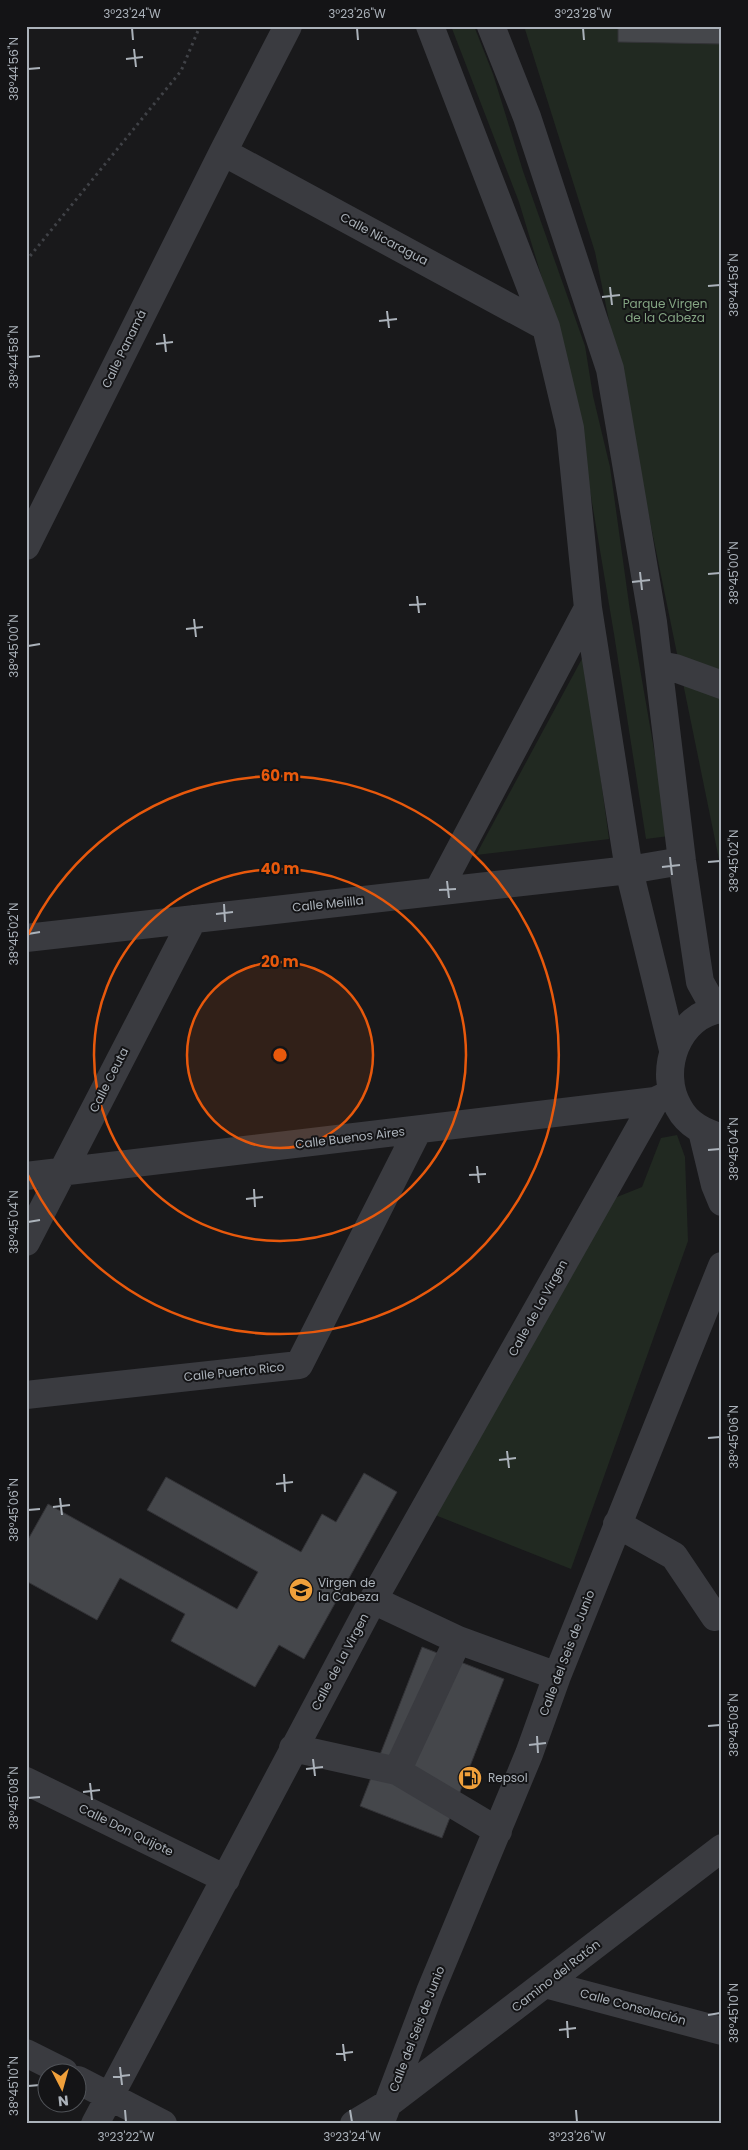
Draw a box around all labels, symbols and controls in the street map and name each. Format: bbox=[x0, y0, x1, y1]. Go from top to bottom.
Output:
text: 3°23'24"W bbox=[103, 5, 161, 22]
text: 3°23'26"W bbox=[328, 5, 386, 22]
text: 3°23'28"W bbox=[554, 5, 612, 22]
text: 38°44'56"N bbox=[5, 37, 22, 101]
street label: Calle Nicaragua bbox=[337, 208, 431, 269]
text: 38°44'58"N bbox=[725, 253, 742, 317]
park label: Parque Virgen de la Cabeza bbox=[623, 295, 707, 326]
street label: Calle Panamá bbox=[97, 307, 150, 391]
text: 38°44'58"N bbox=[5, 325, 22, 389]
text: 38°45'00"N bbox=[725, 541, 742, 605]
text: 38°45'00"N bbox=[5, 614, 22, 678]
text: 60 m bbox=[261, 765, 299, 786]
text: 38°45'02"N bbox=[725, 830, 742, 892]
text: 40 m bbox=[260, 858, 300, 879]
street label: Calle Melilla bbox=[291, 891, 364, 916]
text: 38°45'02"N bbox=[5, 903, 22, 965]
text: 20 m bbox=[261, 951, 299, 972]
street label: Calle Ceuta bbox=[85, 1044, 132, 1115]
centre of rings bbox=[271, 1046, 289, 1064]
text: 38°45'04"N bbox=[725, 1117, 742, 1181]
street label: Calle Buenos Aires bbox=[294, 1122, 406, 1153]
text: 38°45'04"N bbox=[5, 1190, 22, 1254]
street label: Calle de La Virgen bbox=[504, 1256, 571, 1359]
street label: Calle Puerto Rico bbox=[183, 1358, 285, 1385]
text: 38°45'06"N bbox=[725, 1405, 742, 1469]
text: 38°45'06"N bbox=[5, 1478, 22, 1542]
place label: Virgen de la Cabeza bbox=[318, 1574, 379, 1605]
school or university icon: Virgen de la Cabeza bbox=[288, 1577, 314, 1603]
street label: Calle del Seis de Junio bbox=[535, 1587, 599, 1718]
street label: Calle de La Virgen bbox=[307, 1610, 372, 1713]
text: 38°45'08"N bbox=[725, 1693, 742, 1757]
fuel station icon: Repsol bbox=[457, 1765, 483, 1791]
text: 38°45'08"N bbox=[5, 1766, 22, 1830]
place label: Repsol bbox=[488, 1769, 528, 1786]
street label: Calle Don Quijote bbox=[76, 1799, 176, 1860]
street label: Camino del Ratón bbox=[508, 1936, 604, 2016]
street label: Calle del Seis de Junio bbox=[385, 1963, 449, 2094]
text: 38°45'10"N bbox=[725, 1983, 742, 2043]
street label: Calle Consolación bbox=[578, 1984, 688, 2029]
text: 38°45'10"N bbox=[5, 2056, 22, 2116]
north arrow bbox=[38, 2062, 88, 2112]
text: N bbox=[57, 2090, 70, 2111]
text: 3°23'22"W bbox=[98, 2128, 155, 2145]
text: 3°23'24"W bbox=[323, 2128, 381, 2145]
text: 3°23'26"W bbox=[548, 2128, 606, 2145]

